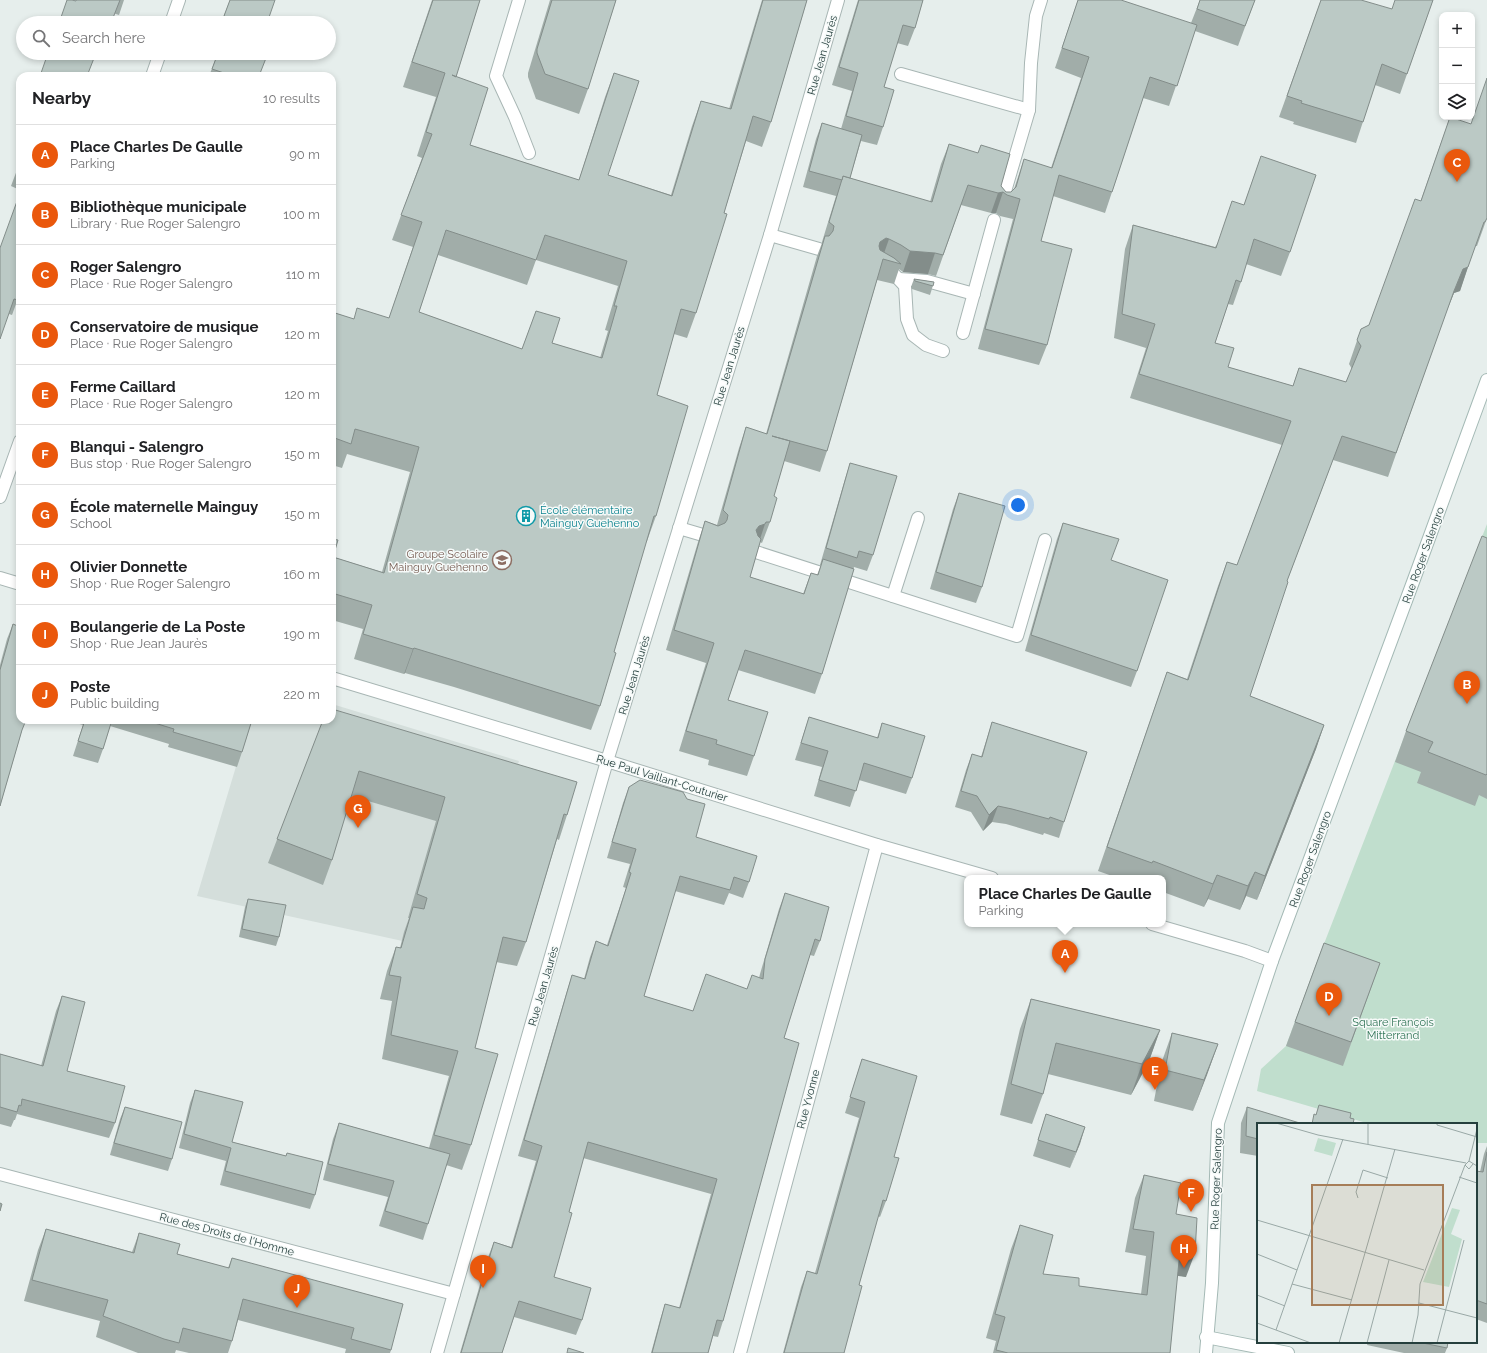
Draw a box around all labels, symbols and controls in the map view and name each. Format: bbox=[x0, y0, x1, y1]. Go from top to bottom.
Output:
map controls bbox=[1439, 12, 1475, 120]
button: + bbox=[1439, 12, 1475, 48]
street label: Rue Jean Jaurès bbox=[805, 14, 840, 97]
search box bbox=[16, 16, 336, 60]
icon: search bbox=[30, 27, 52, 49]
text: Search here bbox=[62, 29, 145, 47]
button: − bbox=[1439, 48, 1475, 84]
button: layers bbox=[1439, 84, 1475, 120]
text: Nearby bbox=[32, 88, 91, 108]
text: 10 results bbox=[263, 91, 320, 106]
text: Place Charles De Gaulle bbox=[70, 138, 243, 156]
text: A bbox=[41, 147, 49, 162]
text: 90 m bbox=[289, 147, 320, 162]
pin: C bbox=[1444, 149, 1470, 182]
text: Parking bbox=[70, 156, 115, 171]
text: Bibliothèque municipale bbox=[70, 198, 247, 216]
text: B bbox=[41, 207, 49, 222]
text: 100 m bbox=[283, 207, 320, 222]
text: Library · Rue Roger Salengro bbox=[70, 216, 241, 231]
text: Roger Salengro bbox=[70, 258, 181, 276]
text: C bbox=[41, 267, 49, 282]
text: 110 m bbox=[286, 267, 320, 282]
text: Place · Rue Roger Salengro bbox=[70, 276, 233, 291]
text: Conservatoire de musique bbox=[70, 318, 259, 336]
street label: Rue Jean Jaurès bbox=[711, 325, 748, 407]
text: D bbox=[40, 327, 50, 342]
text: 120 m bbox=[284, 327, 320, 342]
text: Place · Rue Roger Salengro bbox=[70, 336, 233, 351]
text: Ferme Caillard bbox=[70, 378, 176, 396]
text: E bbox=[41, 387, 49, 402]
text: 120 m bbox=[284, 387, 320, 402]
text: Place · Rue Roger Salengro bbox=[70, 396, 233, 411]
text: Blanqui - Salengro bbox=[70, 438, 204, 456]
text: F bbox=[41, 447, 49, 462]
text: 150 m bbox=[284, 447, 320, 462]
text: Bus stop · Rue Roger Salengro bbox=[70, 456, 252, 471]
your location bbox=[1008, 495, 1028, 515]
text: École maternelle Mainguy bbox=[70, 498, 258, 516]
place label: École élémentaire Mainguy Guehenno bbox=[540, 503, 640, 530]
building icon: École élémentaire Mainguy Guehenno bbox=[515, 505, 537, 527]
street label: Rue Roger Salengro bbox=[1400, 505, 1447, 605]
text: G bbox=[40, 507, 50, 522]
text: 150 m bbox=[284, 507, 320, 522]
text: School bbox=[70, 516, 112, 531]
place label: Groupe Scolaire Mainguy Guehenno bbox=[389, 548, 489, 574]
school or university icon: Groupe Scolaire Mainguy Guehenno bbox=[491, 549, 513, 571]
text: Olivier Donnette bbox=[70, 558, 187, 576]
text: H bbox=[40, 567, 50, 582]
text: 160 m bbox=[283, 567, 320, 582]
text: Shop · Rue Roger Salengro bbox=[70, 576, 230, 591]
text: Boulangerie de La Poste bbox=[70, 618, 245, 636]
text: I bbox=[43, 627, 47, 642]
text: 190 m bbox=[284, 627, 320, 642]
street label: Rue Jean Jaurès bbox=[616, 634, 653, 716]
text: Shop · Rue Jean Jaurès bbox=[70, 636, 208, 651]
pin: B bbox=[1454, 671, 1480, 704]
text: Poste bbox=[70, 678, 110, 696]
text: J bbox=[42, 687, 48, 702]
text: 220 m bbox=[283, 687, 320, 702]
text: Public building bbox=[70, 696, 159, 711]
street label: Rue Paul Vaillant-Couturier bbox=[595, 752, 729, 805]
pin: G bbox=[345, 795, 371, 828]
street label: Rue Roger Salengro bbox=[1287, 809, 1334, 909]
popup bbox=[964, 875, 1166, 927]
text: Place Charles De Gaulle bbox=[979, 885, 1151, 903]
text: Parking bbox=[979, 903, 1024, 918]
pin: A bbox=[1052, 940, 1078, 973]
street label: Rue Jean Jaurès bbox=[526, 945, 561, 1028]
pin: D bbox=[1316, 983, 1342, 1016]
park label: Square François Mitterrand bbox=[1352, 1016, 1434, 1042]
pin: E bbox=[1142, 1057, 1168, 1090]
street label: Rue Yvonne bbox=[794, 1068, 823, 1130]
inset map bbox=[1257, 1123, 1477, 1343]
street label: Rue Roger Salengro bbox=[1208, 1128, 1225, 1230]
pin: F bbox=[1178, 1179, 1204, 1212]
street label: Rue des Droits de l'Homme bbox=[158, 1210, 296, 1259]
pin: H bbox=[1171, 1235, 1197, 1268]
pin: I bbox=[470, 1255, 496, 1288]
pin: J bbox=[284, 1275, 310, 1308]

